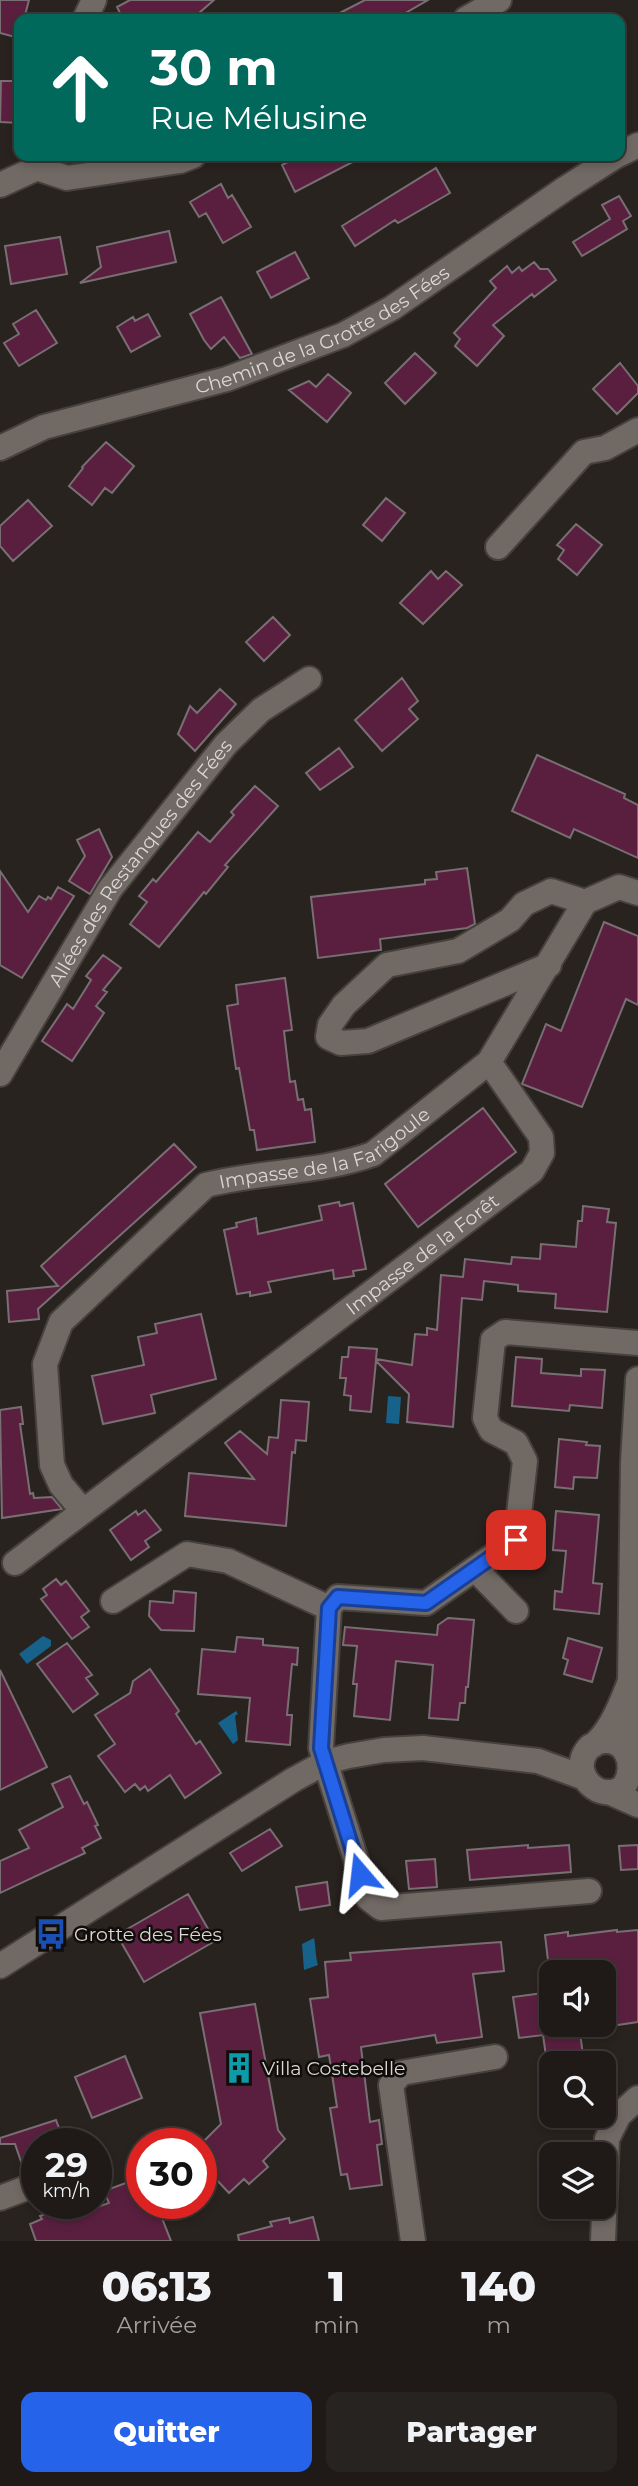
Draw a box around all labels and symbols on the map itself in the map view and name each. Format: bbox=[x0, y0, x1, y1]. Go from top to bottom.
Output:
street label: Chemin de la Grotte des Fées bbox=[192, 261, 454, 398]
street label: Allées des Restanques des Fées bbox=[43, 735, 237, 990]
street label: Impasse de la Farigoule bbox=[217, 1102, 434, 1193]
street label: Impasse de la Forêt bbox=[341, 1189, 503, 1320]
pin bbox=[486, 1510, 546, 1570]
position arrow bbox=[323, 1837, 397, 1911]
bus stop icon: Grotte des Fées bbox=[34, 1917, 68, 1951]
place label: Grotte des Fées bbox=[74, 1923, 222, 1946]
building icon: Villa Costebelle bbox=[222, 2051, 256, 2085]
place label: Villa Costebelle bbox=[262, 2057, 406, 2080]
speed limit sign: 30 bbox=[126, 2128, 217, 2219]

